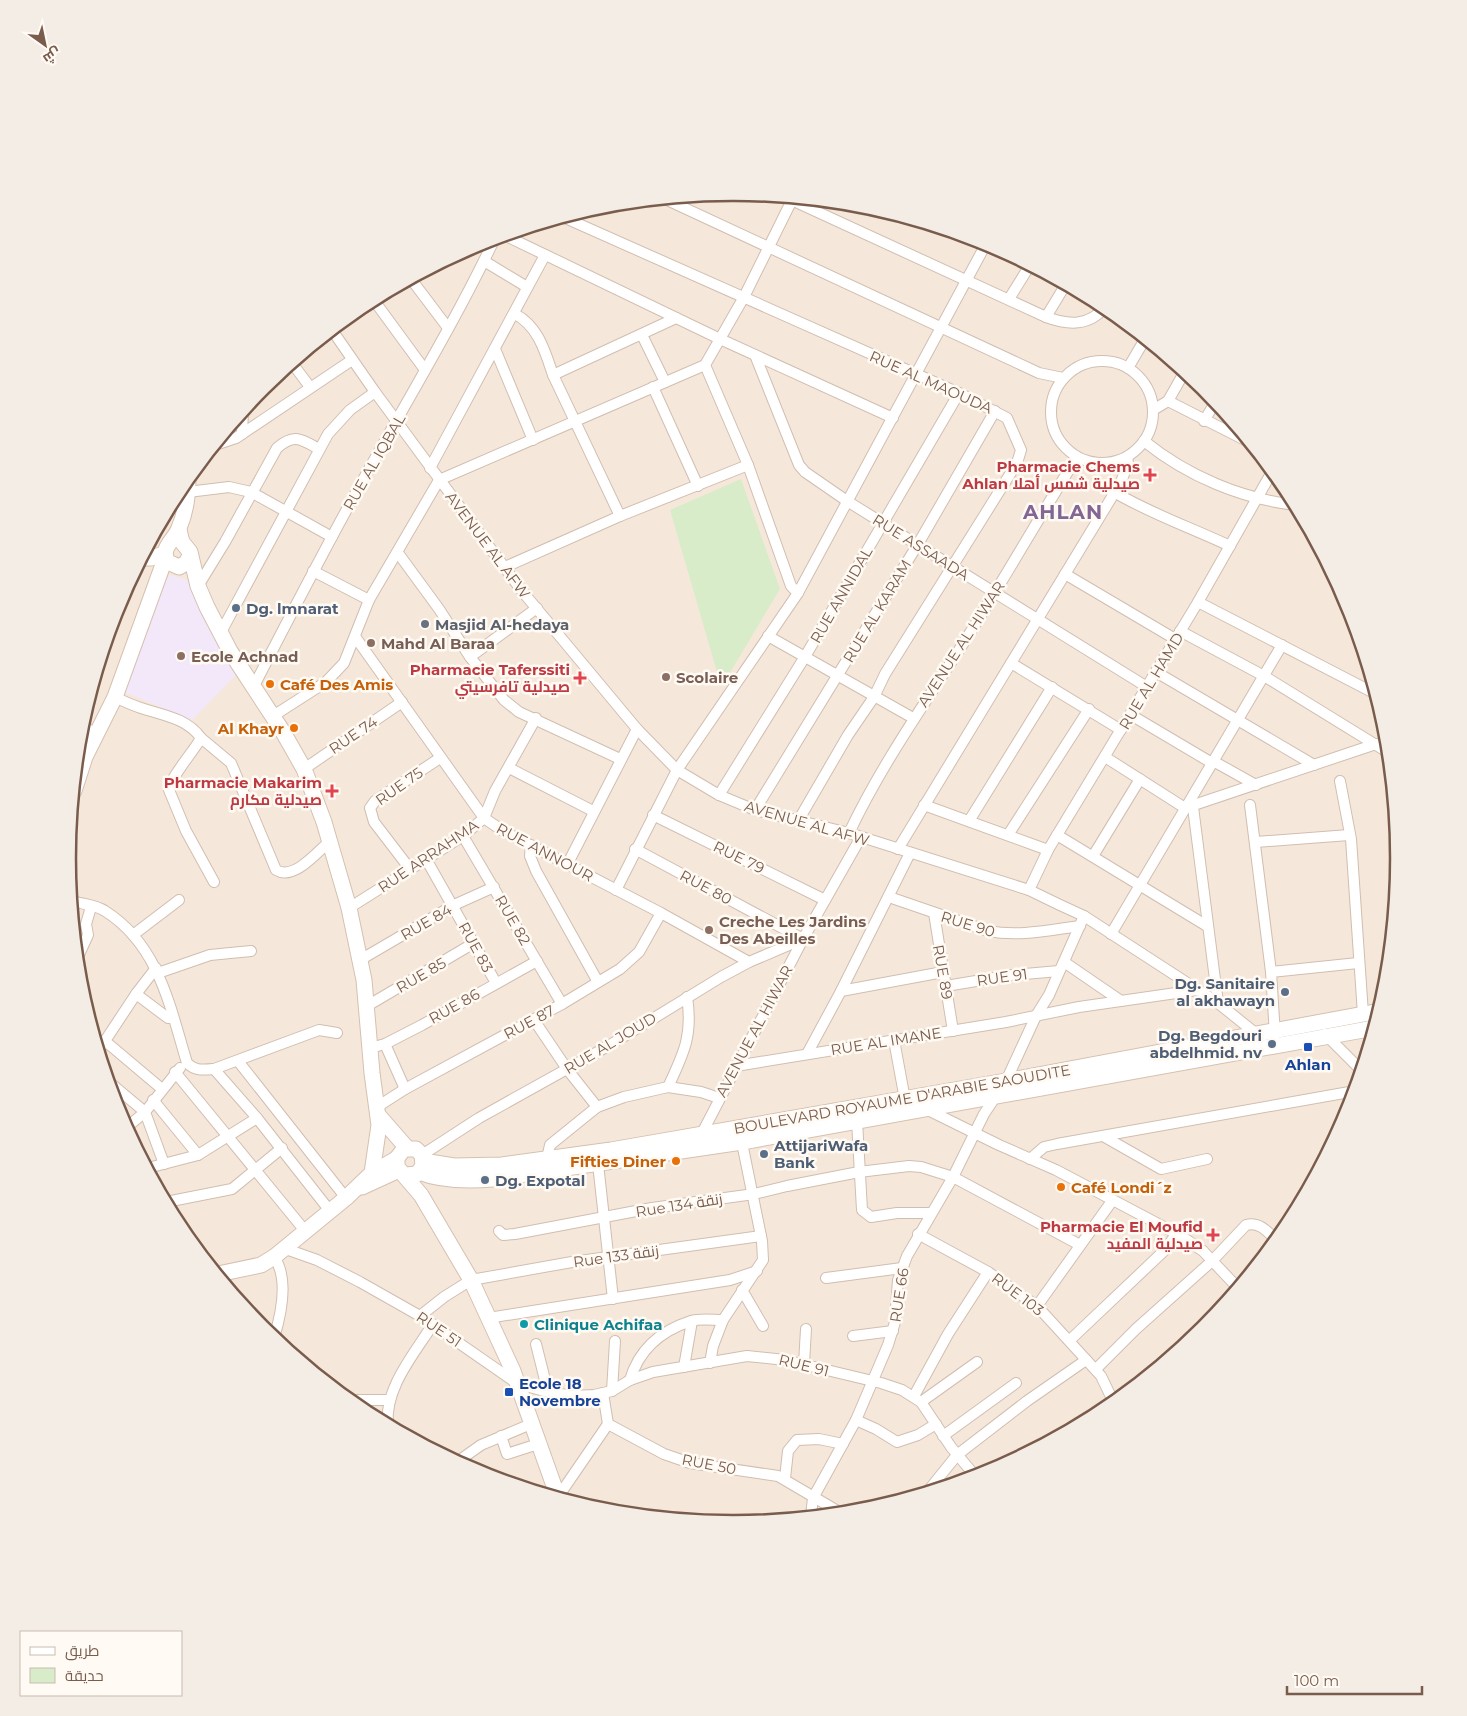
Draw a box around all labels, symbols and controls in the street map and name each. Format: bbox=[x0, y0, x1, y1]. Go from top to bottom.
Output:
north arrow bbox=[20, 20, 70, 70]
text: ش bbox=[40, 43, 65, 68]
street label: RUE AL MAOUDA bbox=[867, 346, 996, 418]
street label: RUE AL IQBAL bbox=[339, 410, 409, 514]
place label: Pharmacie Chems Ahlan صيدلية شمس أهلا bbox=[961, 457, 1140, 493]
marker: Pharmacie Chems Ahlan صيدلية شمس أهلا bbox=[1144, 469, 1156, 481]
street label: AVENUE AL AFW bbox=[442, 488, 535, 602]
district label: AHLAN bbox=[1022, 500, 1103, 524]
street label: RUE ASSAADA bbox=[869, 510, 973, 584]
street label: RUE ANNIDAL bbox=[806, 543, 876, 647]
street label: RUE AL KARAM bbox=[839, 556, 915, 666]
street label: AVENUE AL HIWAR bbox=[913, 577, 1009, 711]
place label: Dg. lmnarat bbox=[246, 599, 339, 618]
marker: Dg. lmnarat bbox=[230, 602, 242, 614]
place label: Masjid Al-hedaya bbox=[435, 615, 569, 634]
marker: Masjid Al-hedaya bbox=[419, 618, 431, 630]
street label: RUE AL HAMD bbox=[1115, 629, 1187, 733]
place label: Mahd Al Baraa bbox=[381, 634, 495, 653]
marker: Mahd Al Baraa bbox=[365, 637, 377, 649]
place label: Ecole Achnad bbox=[191, 647, 298, 666]
marker: Ecole Achnad bbox=[175, 650, 187, 662]
place label: Pharmacie Taferssiti صيدلية تافرسيتي bbox=[410, 660, 570, 699]
place label: Scolaire bbox=[676, 668, 738, 687]
marker: Scolaire bbox=[660, 671, 672, 683]
marker: Pharmacie Taferssiti صيدلية تافرسيتي bbox=[574, 672, 586, 684]
place label: Café Des Amis bbox=[280, 675, 393, 694]
marker: Café Des Amis bbox=[264, 678, 276, 690]
street label: RUE 74 bbox=[325, 712, 381, 758]
place label: Al Khayr bbox=[217, 719, 285, 738]
marker: Al Khayr bbox=[288, 722, 300, 734]
street label: RUE 75 bbox=[372, 763, 426, 809]
place label: Pharmacie Makarim صيدلية مكارم bbox=[164, 773, 322, 810]
marker: Pharmacie Makarim صيدلية مكارم bbox=[326, 785, 338, 797]
street label: AVENUE AL AFW bbox=[742, 796, 872, 850]
street label: RUE ARRAHMA bbox=[374, 815, 482, 897]
street label: RUE ANNOUR bbox=[493, 818, 597, 886]
street label: RUE 79 bbox=[710, 836, 768, 878]
street label: RUE 80 bbox=[677, 865, 735, 909]
street label: RUE 82 bbox=[491, 892, 535, 948]
street label: RUE 84 bbox=[397, 900, 455, 944]
street label: RUE 90 bbox=[939, 907, 997, 941]
place label: Creche Les Jardins Des Abeilles bbox=[719, 912, 866, 948]
street label: RUE 83 bbox=[454, 918, 498, 976]
marker: Creche Les Jardins Des Abeilles bbox=[703, 924, 715, 936]
street label: RUE 89 bbox=[929, 943, 957, 1001]
street label: RUE 85 bbox=[393, 953, 449, 997]
street label: AVENUE AL HIWAR bbox=[711, 962, 797, 1100]
street label: RUE 91 bbox=[975, 964, 1029, 990]
place label: Dg. Sanitaire al akhawayn bbox=[1174, 974, 1275, 1010]
street label: RUE 86 bbox=[425, 984, 483, 1028]
marker: Dg. Sanitaire al akhawayn bbox=[1279, 986, 1291, 998]
street label: RUE 87 bbox=[500, 1001, 558, 1043]
street label: RUE AL JOUD bbox=[560, 1008, 660, 1078]
street label: RUE AL IMANE bbox=[829, 1023, 943, 1059]
place label: Dg. Begdouri abdelhmid. nv bbox=[1150, 1026, 1263, 1062]
marker: Dg. Begdouri abdelhmid. nv bbox=[1266, 1038, 1278, 1050]
marker: Ahlan bbox=[1302, 1041, 1314, 1053]
place label: Ahlan bbox=[1284, 1055, 1331, 1074]
street label: BOULEVARD ROYAUME D'ARABIE SAOUDITE bbox=[732, 1060, 1072, 1138]
place label: AttijariWafa Bank bbox=[773, 1136, 868, 1172]
marker: AttijariWafa Bank bbox=[758, 1148, 770, 1160]
place label: Fifties Diner bbox=[570, 1152, 667, 1171]
marker: Fifties Diner bbox=[670, 1155, 682, 1167]
place label: Dg. Expotal bbox=[495, 1171, 585, 1190]
marker: Dg. Expotal bbox=[479, 1174, 491, 1186]
place label: Café Londi´z bbox=[1071, 1178, 1172, 1197]
marker: Café Londi´z bbox=[1055, 1181, 1067, 1193]
street label: Rue 134 زنقة bbox=[634, 1189, 724, 1221]
place label: Pharmacie El Moufid صيدلية المفيد bbox=[1040, 1217, 1203, 1253]
marker: Pharmacie El Moufid صيدلية المفيد bbox=[1207, 1229, 1219, 1241]
street label: Rue 133 زنقة bbox=[572, 1241, 660, 1271]
street label: RUE 66 bbox=[885, 1266, 913, 1324]
street label: RUE 103 bbox=[988, 1268, 1048, 1320]
street label: RUE 51 bbox=[413, 1307, 465, 1351]
place label: Clinique Achifaa bbox=[534, 1315, 662, 1334]
marker: Clinique Achifaa bbox=[518, 1318, 530, 1330]
street label: RUE 91 bbox=[777, 1350, 831, 1380]
place label: Ecole 18 Novembre bbox=[519, 1374, 601, 1410]
marker: Ecole 18 Novembre bbox=[503, 1386, 515, 1398]
street label: RUE 50 bbox=[680, 1449, 738, 1479]
legend bbox=[20, 1631, 182, 1696]
text: طريق bbox=[65, 1641, 99, 1661]
scale bar bbox=[1287, 1664, 1422, 1696]
text: حديقة bbox=[65, 1666, 104, 1685]
text: 100 m bbox=[1294, 1671, 1339, 1690]

